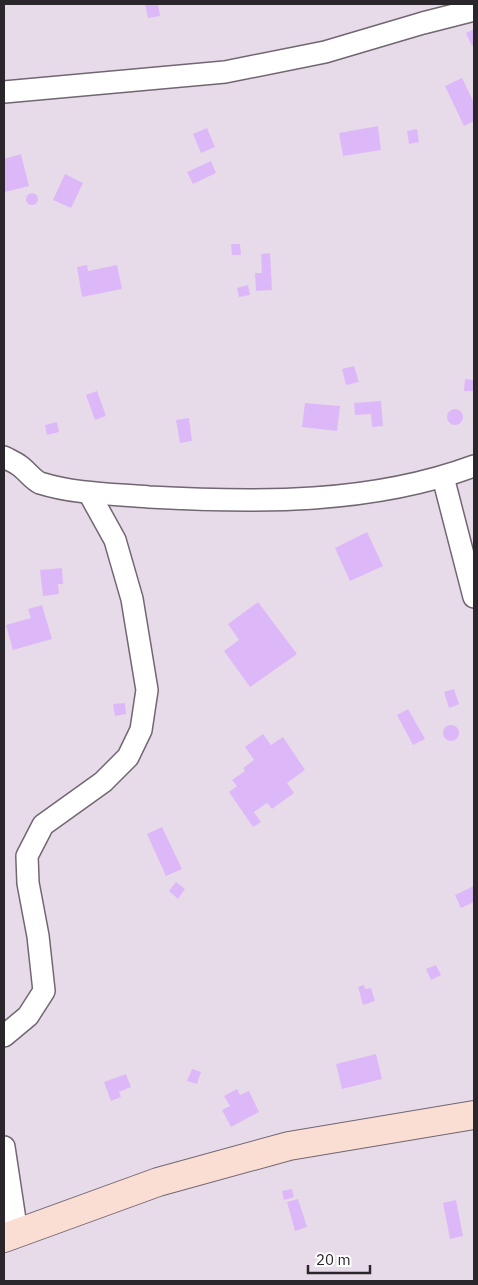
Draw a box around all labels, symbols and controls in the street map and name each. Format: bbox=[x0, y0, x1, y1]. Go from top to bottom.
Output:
scale bar bbox=[308, 1242, 370, 1274]
text: 20 m bbox=[316, 1250, 351, 1269]

